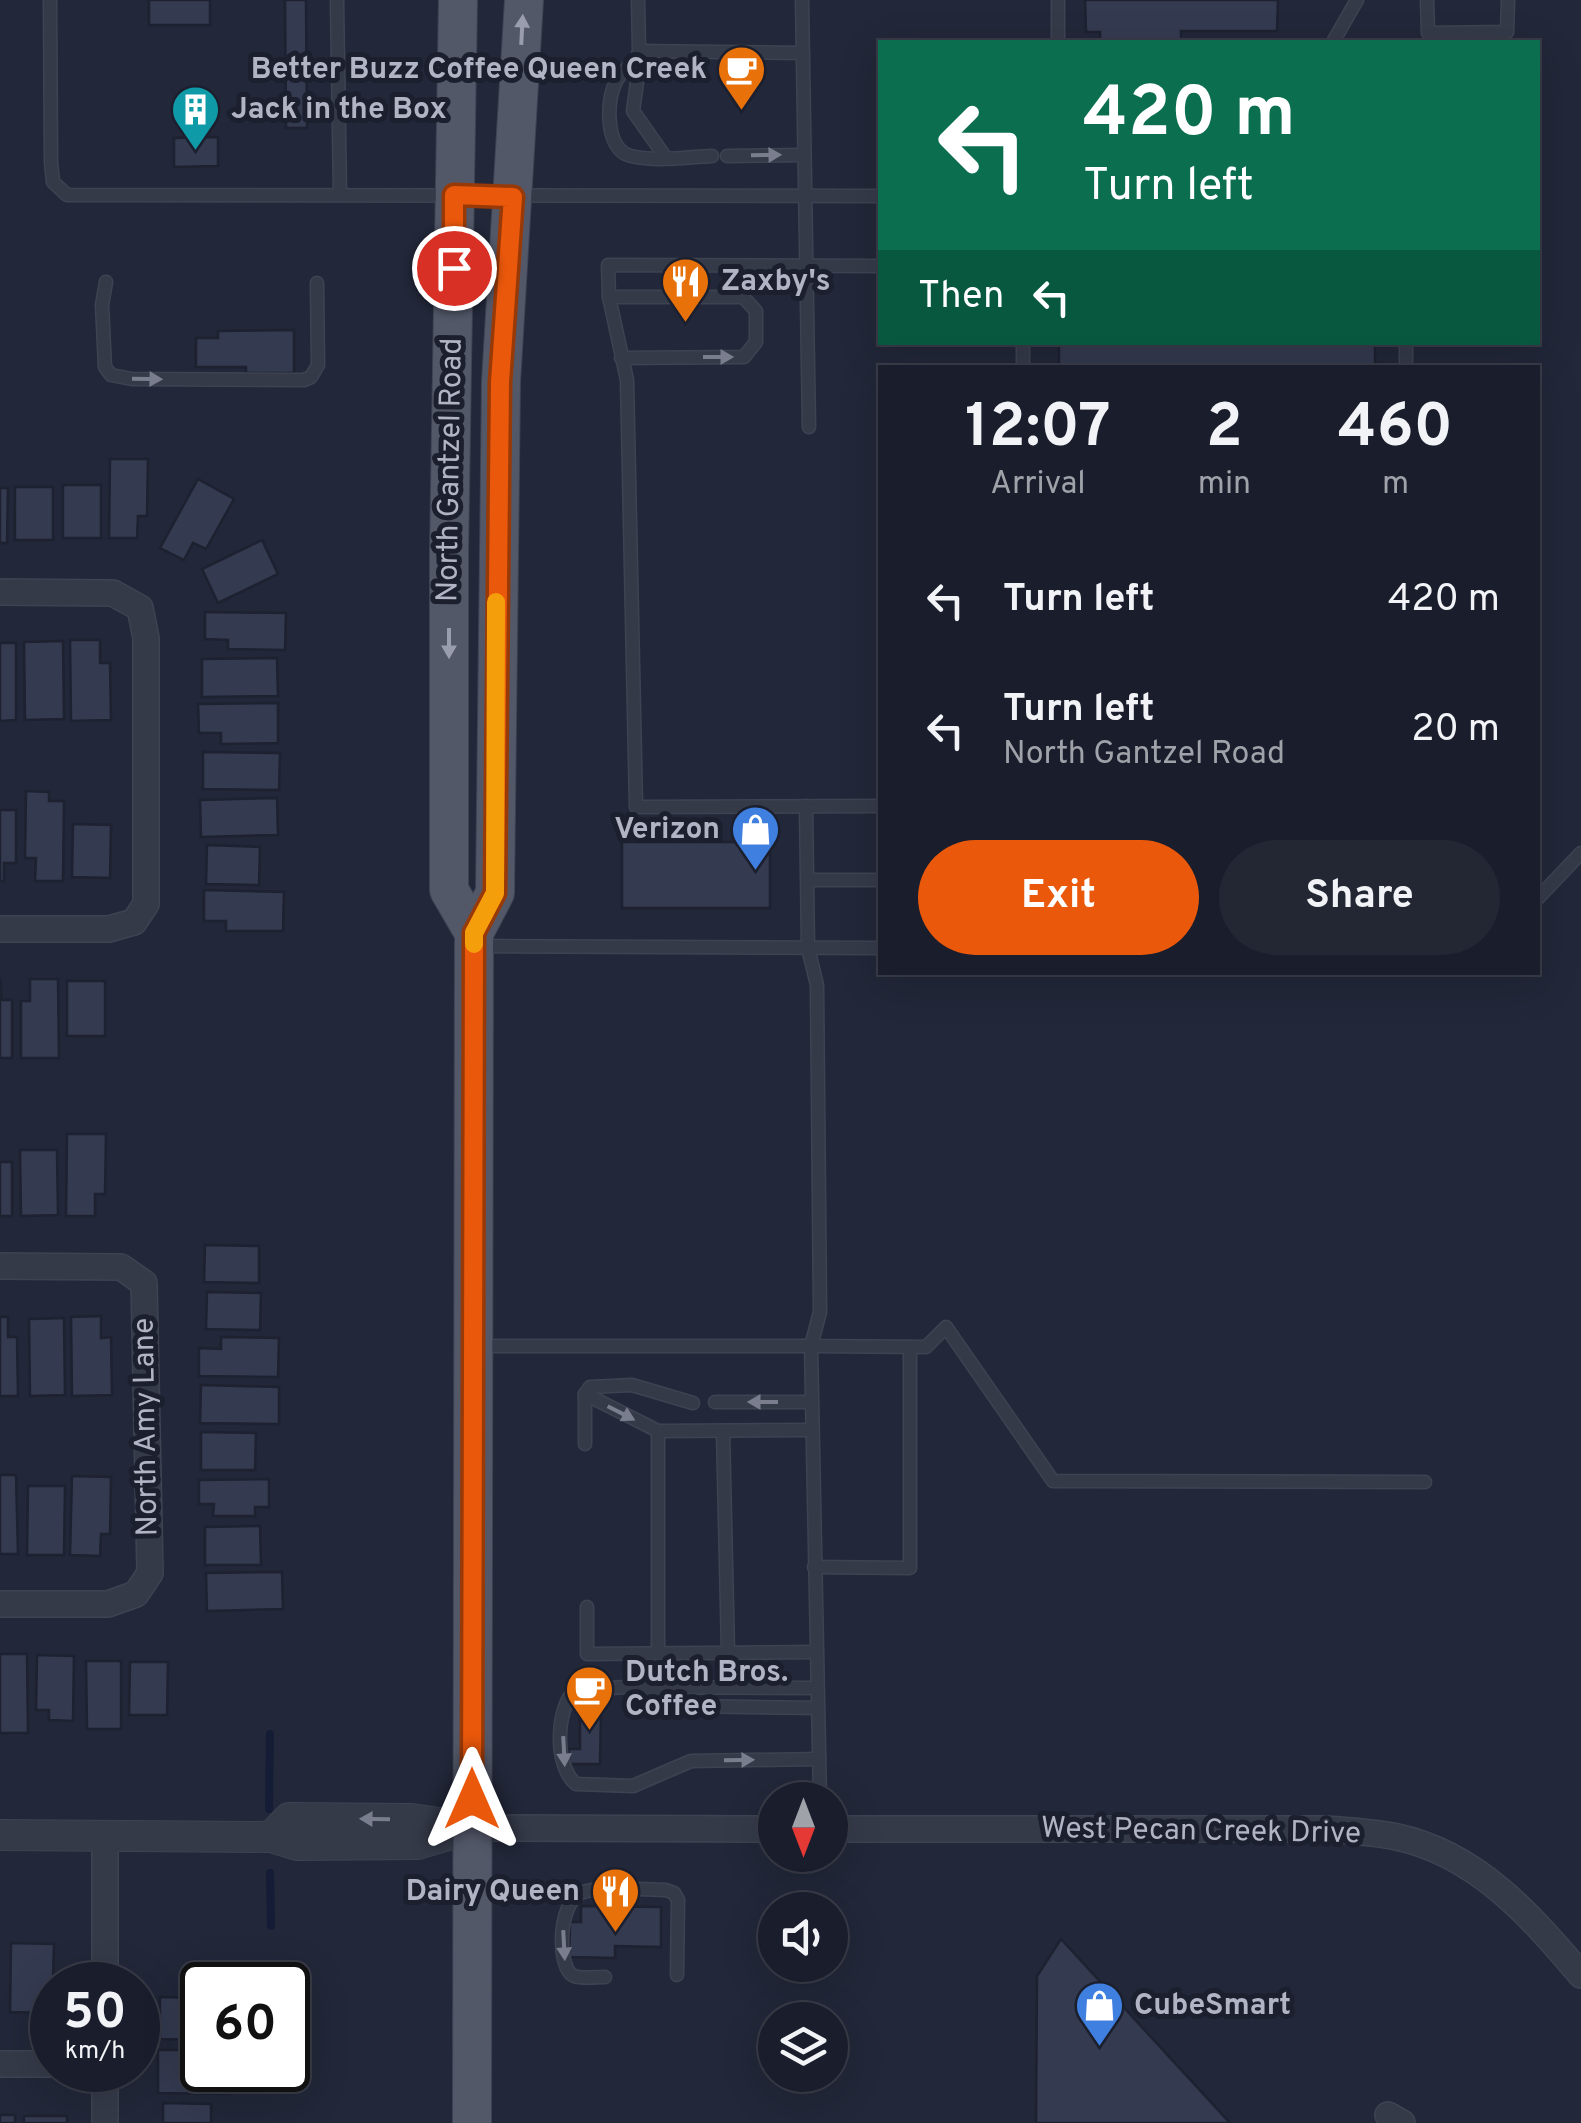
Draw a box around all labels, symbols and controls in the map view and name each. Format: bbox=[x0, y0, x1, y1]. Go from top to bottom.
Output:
one-way arrow bbox=[514, 13, 530, 45]
cafe icon: Better Buzz Coffee Queen Creek bbox=[716, 44, 768, 112]
place label: Better Buzz Coffee Queen Creek bbox=[251, 52, 707, 89]
text: 420 m bbox=[1083, 72, 1296, 161]
icon: left bbox=[918, 80, 1048, 210]
building icon: Jack in the Box bbox=[170, 84, 222, 152]
place label: Jack in the Box bbox=[231, 92, 447, 129]
one-way arrow bbox=[750, 147, 782, 163]
text: Turn left bbox=[1083, 159, 1254, 216]
pin bbox=[412, 226, 497, 311]
icon: arrive bbox=[427, 241, 482, 296]
restaurant icon: Zaxby's bbox=[660, 256, 712, 324]
place label: Zaxby's bbox=[721, 264, 831, 301]
icon: left bbox=[1024, 270, 1079, 325]
text: Then bbox=[918, 273, 1004, 322]
street label: North Gantzel Road bbox=[430, 338, 472, 602]
one-way arrow bbox=[703, 349, 735, 365]
one-way arrow bbox=[132, 371, 164, 387]
text: 12:07 bbox=[965, 392, 1111, 468]
text: 2 bbox=[1206, 392, 1243, 468]
text: 460 bbox=[1338, 392, 1453, 468]
text: Arrival bbox=[990, 465, 1086, 505]
text: min bbox=[1198, 465, 1251, 505]
text: m bbox=[1382, 465, 1409, 505]
icon: left bbox=[918, 573, 973, 628]
text: Turn left bbox=[1003, 576, 1155, 625]
text: 420 m bbox=[1388, 576, 1500, 625]
one-way arrow bbox=[441, 627, 457, 659]
text: Turn left bbox=[1003, 686, 1155, 735]
icon: left bbox=[918, 703, 973, 758]
text: 20 m bbox=[1411, 706, 1500, 755]
text: North Gantzel Road bbox=[1003, 735, 1285, 775]
shop icon: Verizon bbox=[729, 804, 781, 872]
place label: Verizon bbox=[614, 812, 720, 849]
button: Exit bbox=[918, 840, 1199, 955]
button: Share bbox=[1219, 840, 1500, 955]
street label: North Amy Lane bbox=[127, 1317, 167, 1537]
one-way arrow bbox=[747, 1394, 779, 1410]
one-way arrow bbox=[607, 1404, 636, 1421]
place label: Dutch Bros. Coffee bbox=[625, 1655, 788, 1726]
cafe icon: Dutch Bros. Coffee bbox=[564, 1664, 616, 1732]
one-way arrow bbox=[556, 1736, 572, 1767]
position arrow bbox=[420, 1747, 524, 1851]
one-way arrow bbox=[724, 1752, 756, 1768]
north arrow bbox=[758, 1782, 848, 1872]
map controls bbox=[758, 1782, 848, 2092]
one-way arrow bbox=[358, 1811, 390, 1827]
street label: West Pecan Creek Drive bbox=[1041, 1811, 1361, 1853]
restaurant icon: Dairy Queen bbox=[589, 1866, 641, 1934]
place label: Dairy Queen bbox=[406, 1874, 580, 1911]
button: sound bbox=[758, 1892, 848, 1982]
one-way arrow bbox=[556, 1930, 572, 1961]
speed limit sign: 60 bbox=[180, 1962, 310, 2092]
shop icon: CubeSmart bbox=[1073, 1980, 1125, 2048]
text: 50 bbox=[63, 1983, 127, 2046]
place label: CubeSmart bbox=[1134, 1988, 1291, 2025]
button: layers bbox=[758, 2002, 848, 2092]
text: km/h bbox=[65, 2036, 125, 2068]

